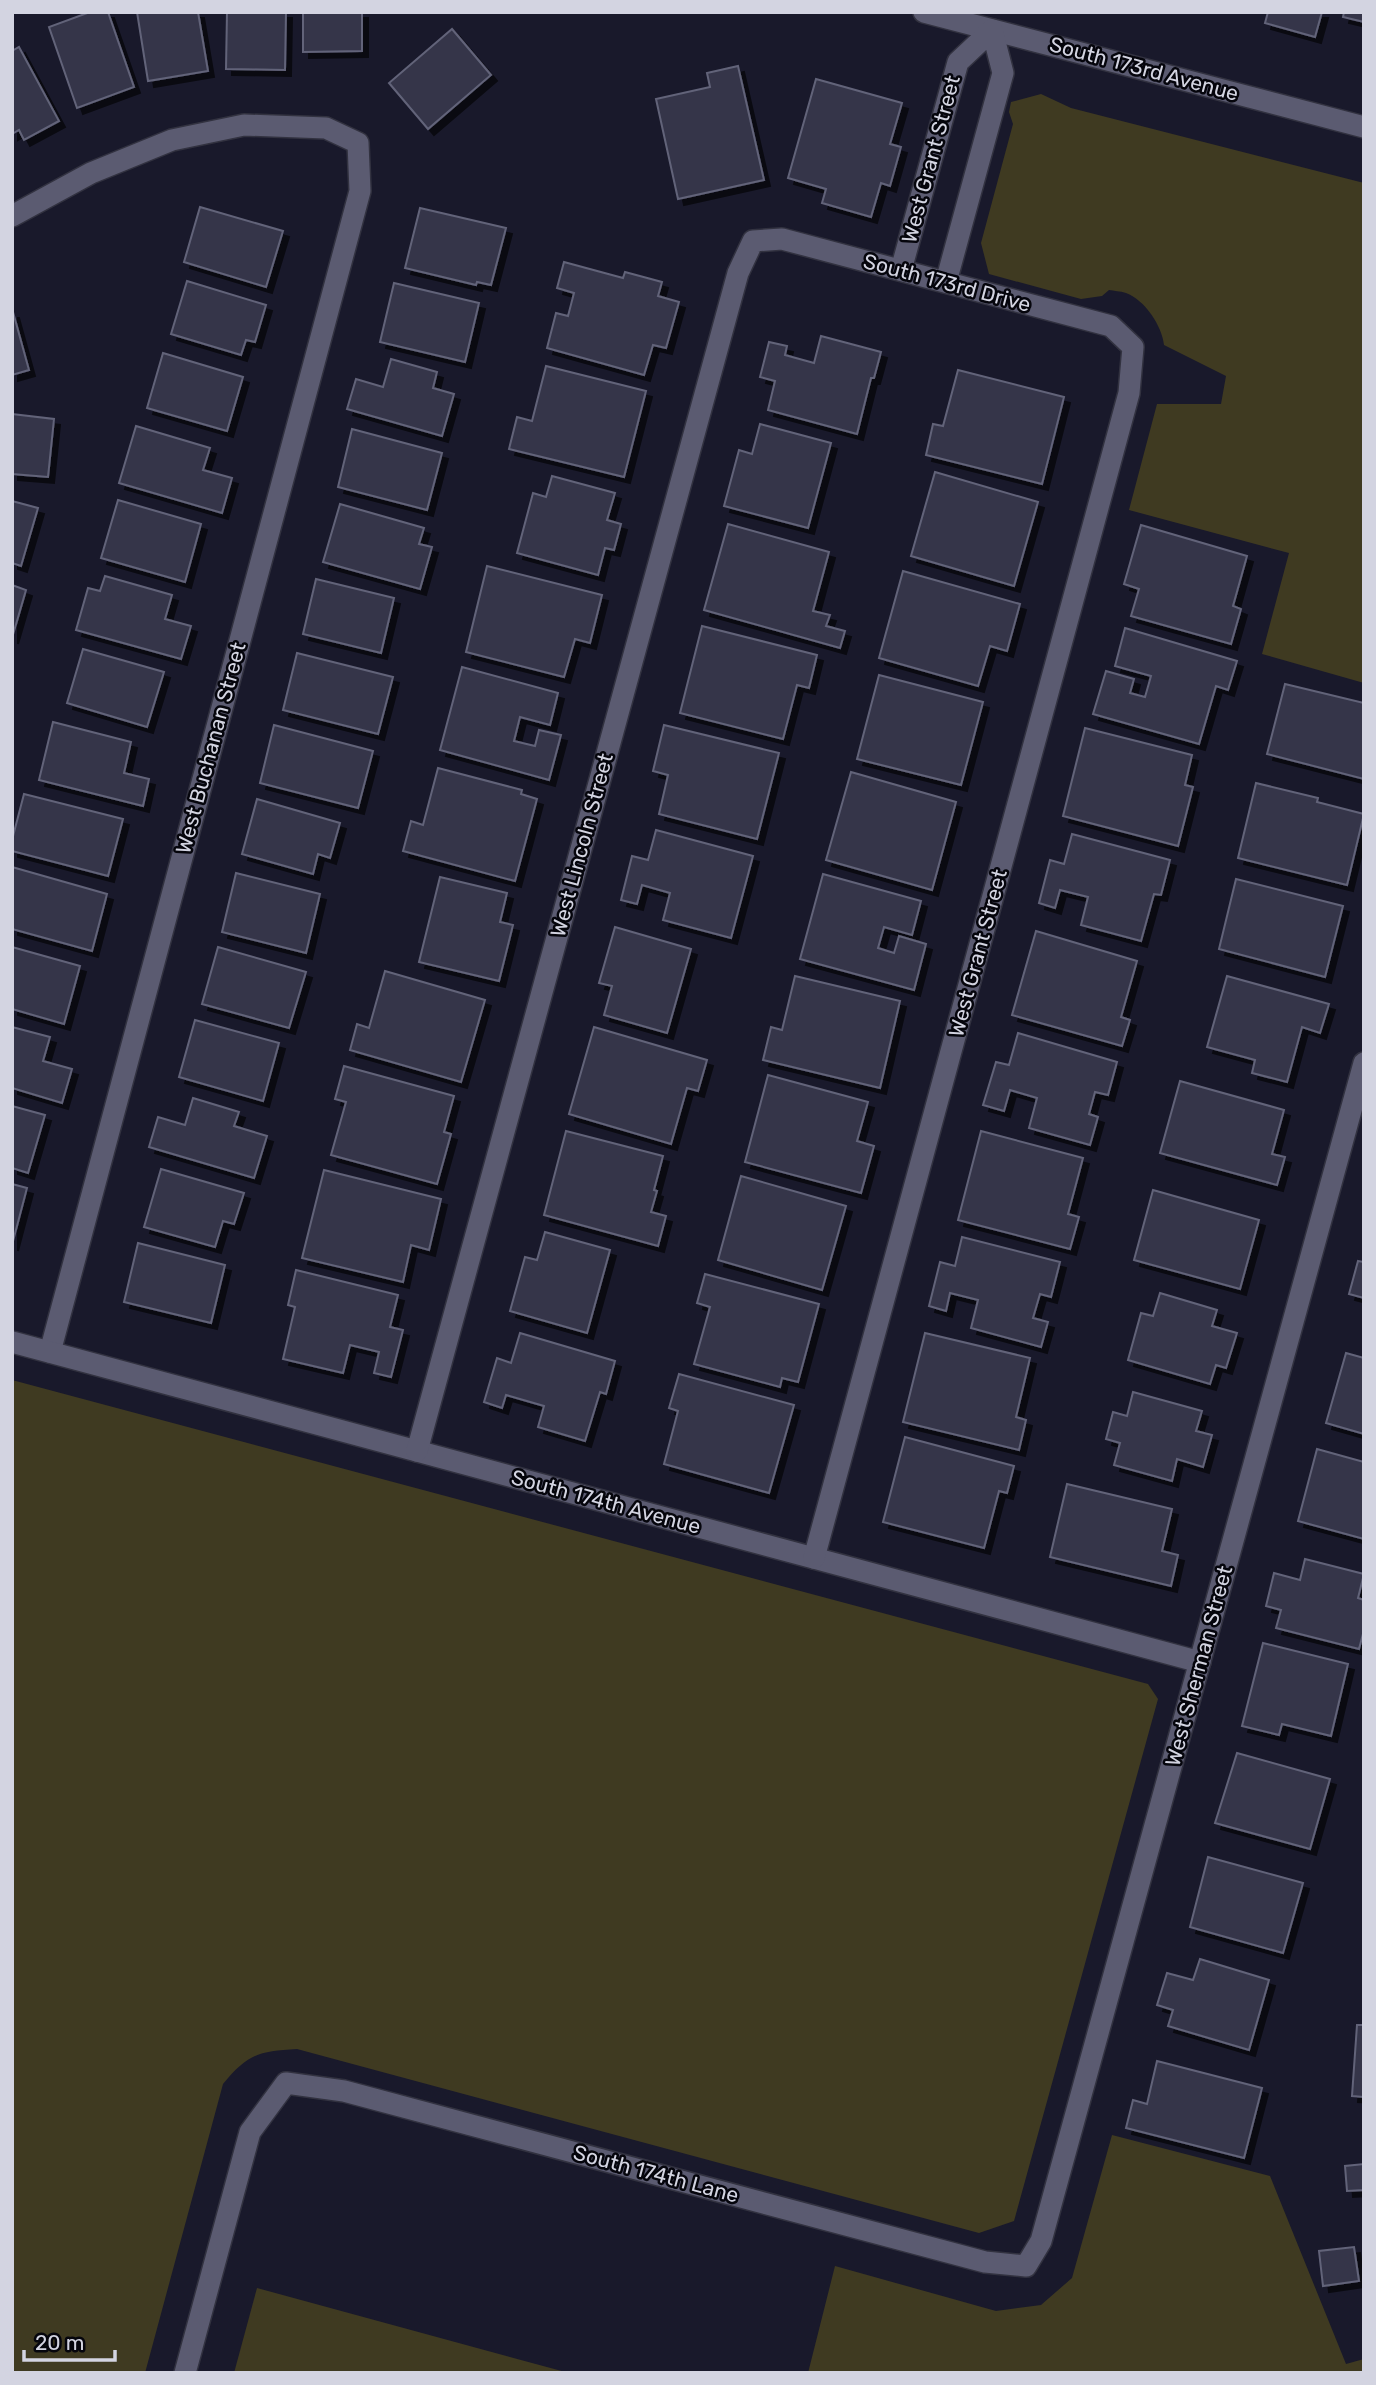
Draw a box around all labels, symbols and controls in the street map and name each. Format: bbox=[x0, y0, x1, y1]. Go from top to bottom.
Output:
street label: South 173rd Avenue bbox=[1047, 31, 1241, 106]
street label: West Grant Street bbox=[896, 72, 965, 245]
street label: South 173rd Drive bbox=[861, 248, 1034, 317]
street label: West Buchanan Street bbox=[170, 639, 251, 856]
street label: West Lincoln Street bbox=[545, 750, 618, 939]
street label: West Grant Street bbox=[943, 866, 1012, 1039]
street label: South 174th Avenue bbox=[509, 1464, 704, 1539]
street label: West Sherman Street bbox=[1160, 1563, 1237, 1769]
street label: South 174th Lane bbox=[571, 2139, 741, 2208]
scale bar bbox=[24, 2318, 116, 2362]
text: 20 m bbox=[35, 2330, 84, 2355]

